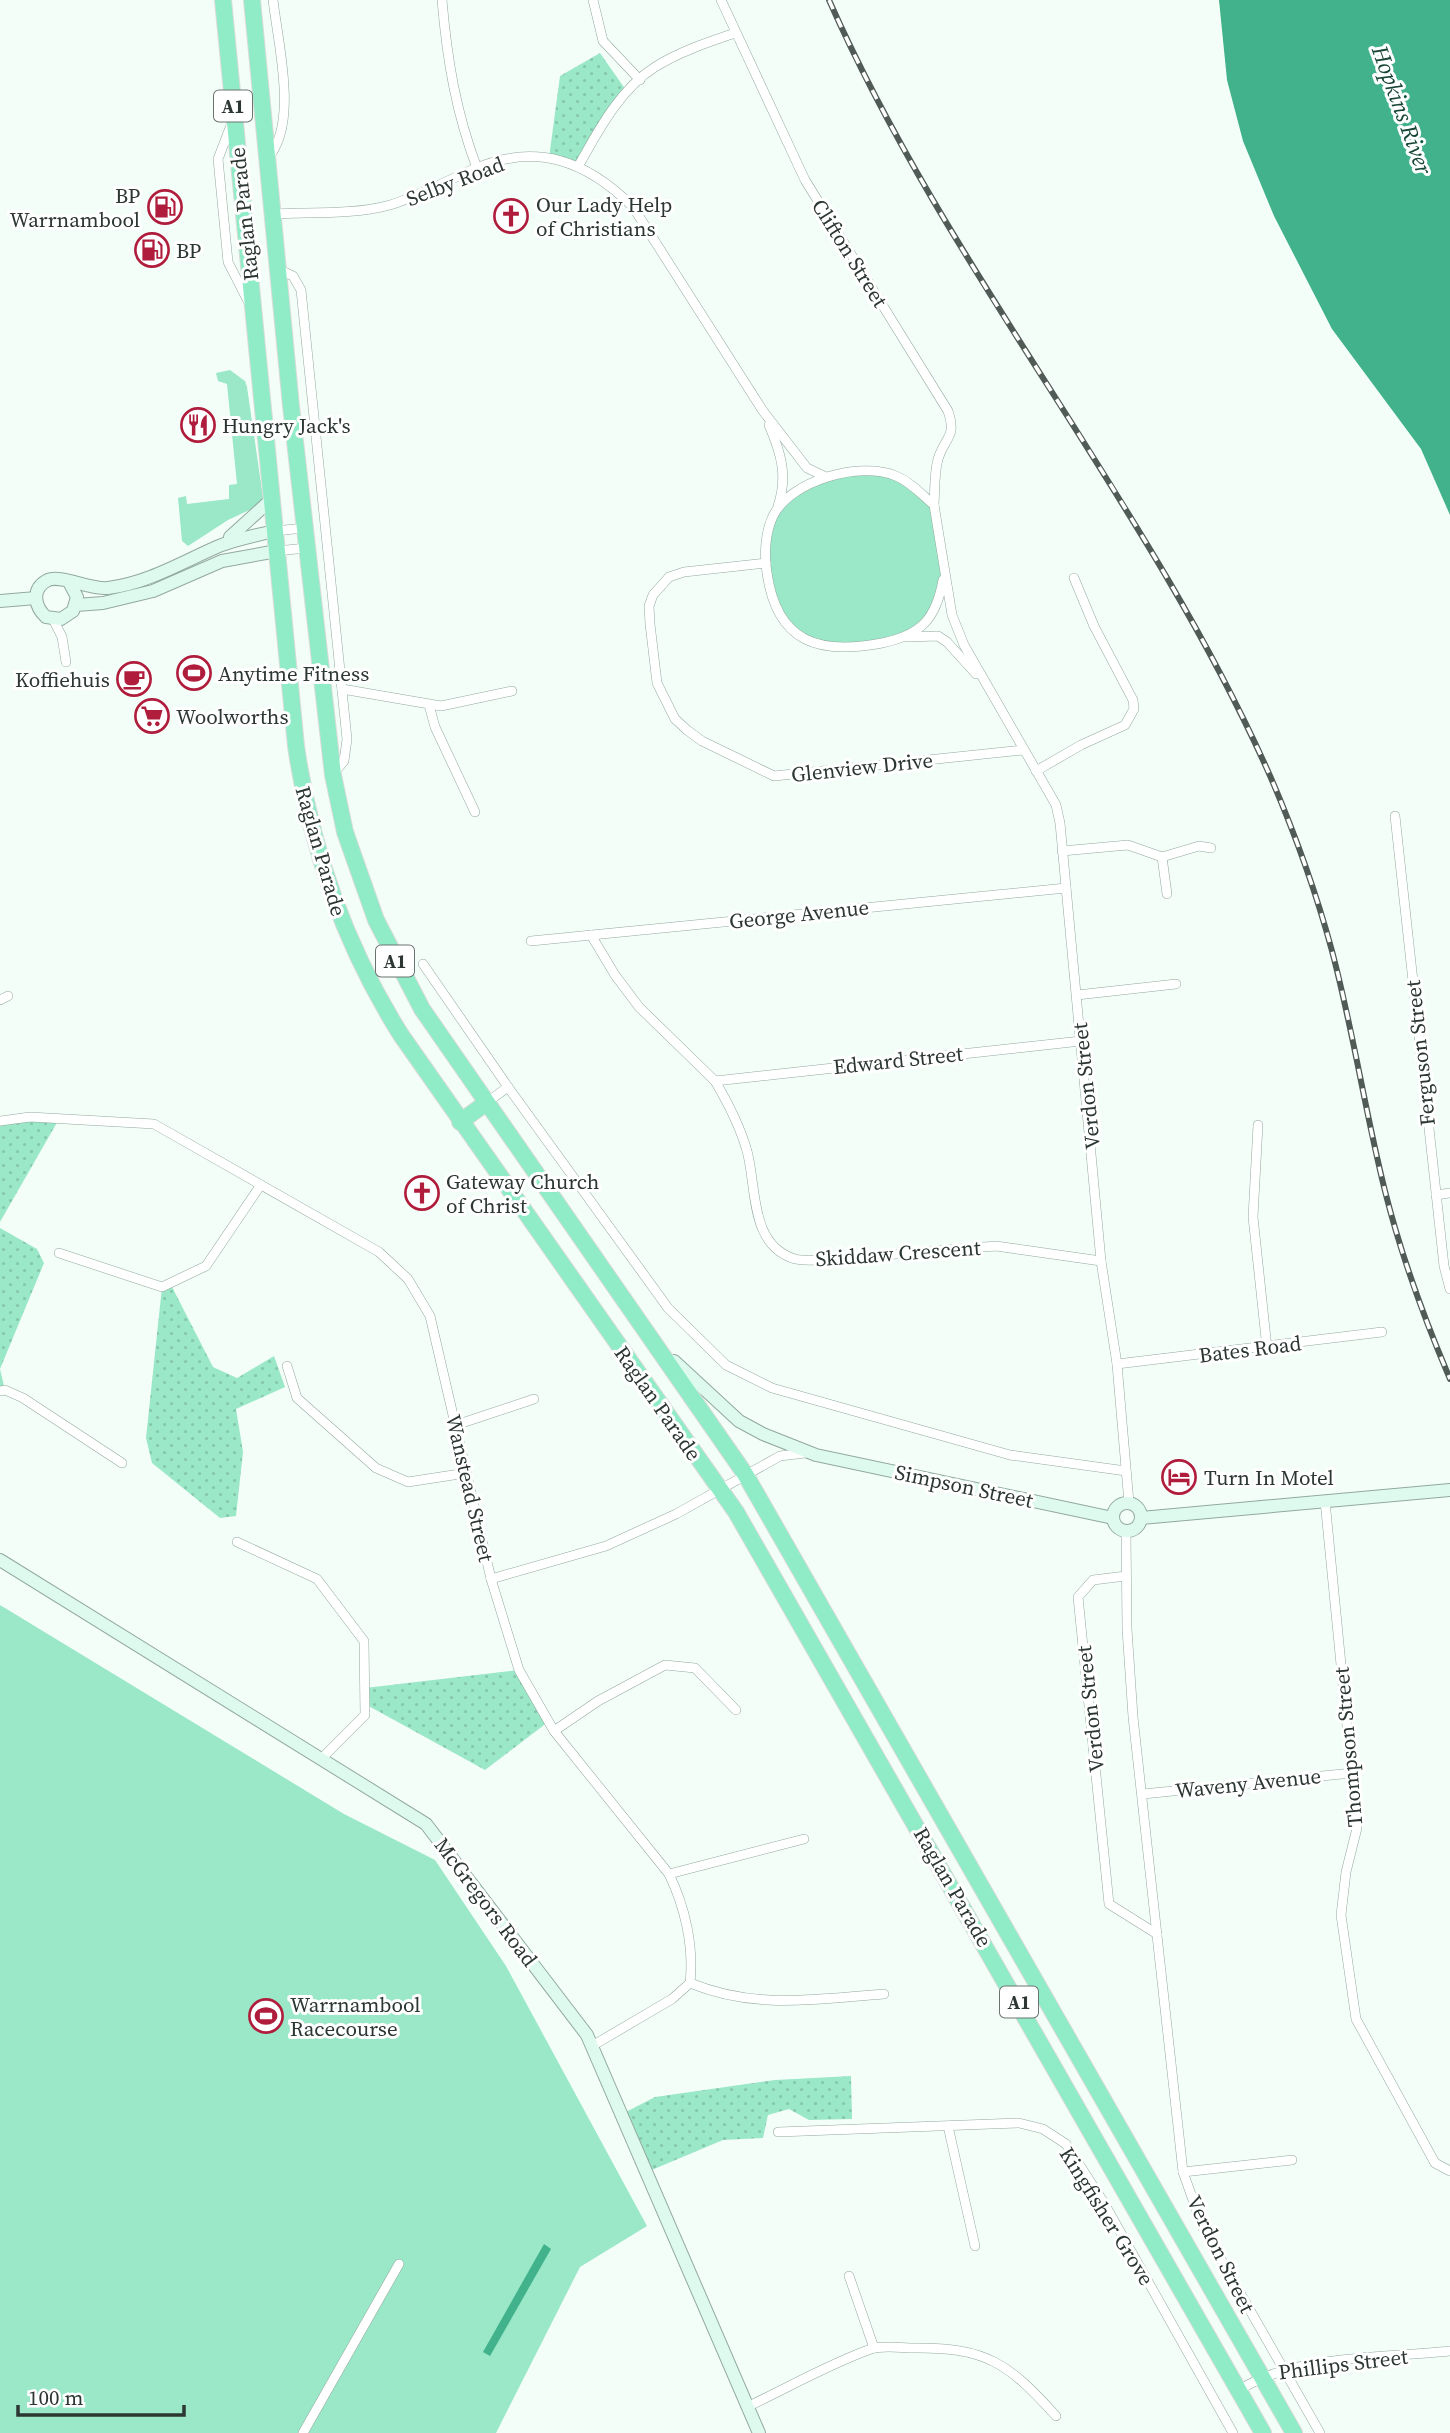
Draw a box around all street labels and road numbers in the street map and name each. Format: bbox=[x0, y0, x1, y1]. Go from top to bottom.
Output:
road number: A1 bbox=[214, 90, 252, 122]
street label: Raglan Parade bbox=[223, 146, 265, 282]
street label: Selby Road bbox=[402, 149, 508, 213]
street label: Clifton Street bbox=[805, 193, 895, 313]
street label: Glenview Drive bbox=[790, 745, 934, 789]
street label: Raglan Parade bbox=[289, 783, 353, 919]
street label: George Avenue bbox=[728, 892, 870, 936]
road number: A1 bbox=[376, 945, 414, 976]
street label: Ferguson Street bbox=[1398, 979, 1442, 1127]
street label: Verdon Street bbox=[1065, 1021, 1107, 1151]
street label: Edward Street bbox=[832, 1039, 965, 1081]
street label: Skiddaw Crescent bbox=[815, 1233, 982, 1273]
street label: Bates Road bbox=[1197, 1328, 1303, 1370]
street label: Raglan Parade bbox=[608, 1340, 708, 1466]
street label: Wanstead Street bbox=[439, 1412, 501, 1565]
street label: Simpson Street bbox=[892, 1457, 1036, 1515]
street label: Verdon Street bbox=[1069, 1644, 1111, 1774]
street label: Thompson Street bbox=[1327, 1666, 1369, 1828]
street label: Waveny Avenue bbox=[1174, 1761, 1322, 1805]
street label: Raglan Parade bbox=[907, 1822, 999, 1952]
street label: McGregors Road bbox=[428, 1831, 544, 1973]
road number: A1 bbox=[1000, 1986, 1038, 2018]
street label: Kingfisher Grove bbox=[1053, 2141, 1161, 2291]
street label: Verdon Street bbox=[1180, 2190, 1262, 2318]
street label: Phillips Street bbox=[1277, 2342, 1410, 2386]

